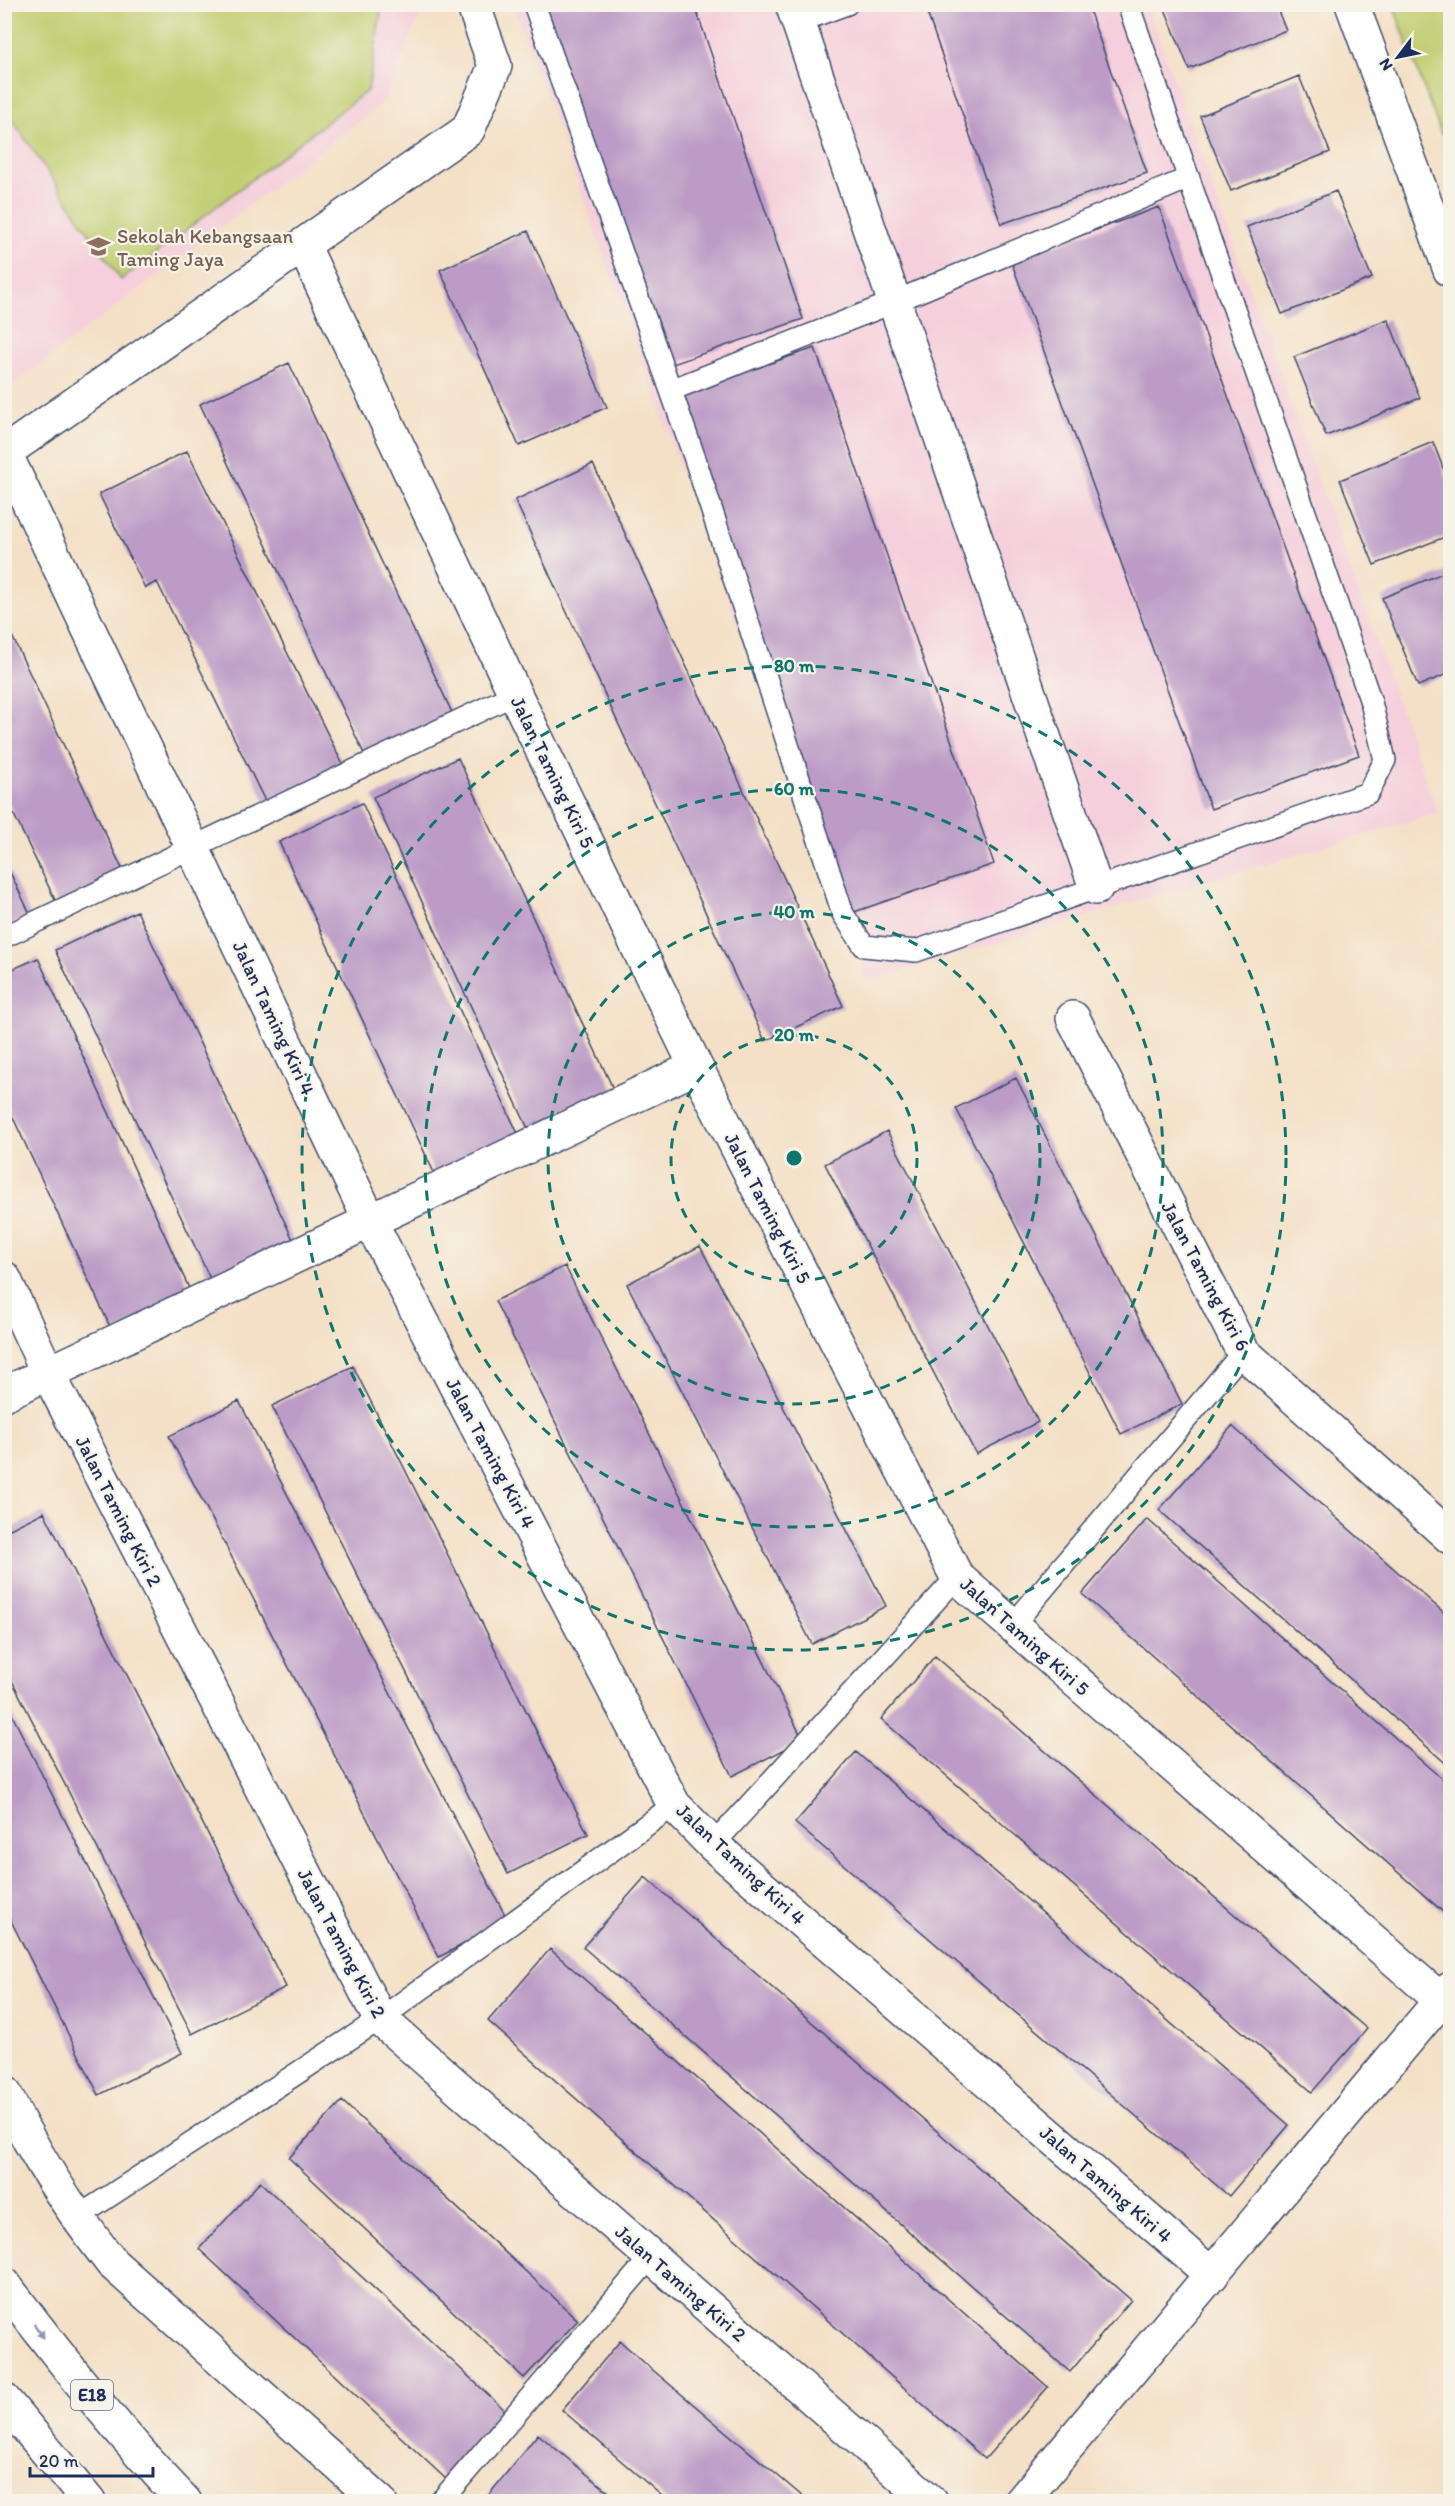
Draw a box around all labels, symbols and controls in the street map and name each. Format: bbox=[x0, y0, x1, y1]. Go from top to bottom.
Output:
north arrow bbox=[1368, 27, 1428, 87]
text: N bbox=[1375, 55, 1397, 74]
place label: Sekolah Kebangsaan Taming Jaya bbox=[117, 224, 294, 271]
school or university icon: Sekolah Kebangsaan Taming Jaya bbox=[86, 234, 112, 260]
text: 80 m bbox=[774, 655, 815, 677]
street label: Jalan Taming Kiri 5 bbox=[506, 692, 600, 852]
text: 60 m bbox=[774, 778, 815, 800]
text: 40 m bbox=[773, 901, 815, 923]
street label: Jalan Taming Kiri 4 bbox=[228, 937, 320, 1099]
text: 20 m bbox=[774, 1024, 815, 1046]
street label: Jalan Taming Kiri 5 bbox=[720, 1129, 816, 1287]
centre of rings bbox=[784, 1148, 804, 1168]
street label: Jalan Taming Kiri 6 bbox=[1156, 1197, 1256, 1355]
street label: Jalan Taming Kiri 4 bbox=[441, 1373, 541, 1533]
street label: Jalan Taming Kiri 2 bbox=[71, 1432, 168, 1591]
street label: Jalan Taming Kiri 5 bbox=[955, 1572, 1095, 1700]
street label: Jalan Taming Kiri 4 bbox=[672, 1798, 810, 1930]
street label: Jalan Taming Kiri 2 bbox=[292, 1864, 392, 2022]
street label: Jalan Taming Kiri 4 bbox=[1035, 2120, 1177, 2248]
street label: Jalan Taming Kiri 2 bbox=[611, 2220, 752, 2347]
one-way arrow bbox=[33, 2322, 45, 2338]
road number: E18 bbox=[71, 2380, 113, 2410]
scale bar bbox=[30, 2440, 153, 2478]
text: 20 m bbox=[39, 2450, 79, 2472]

